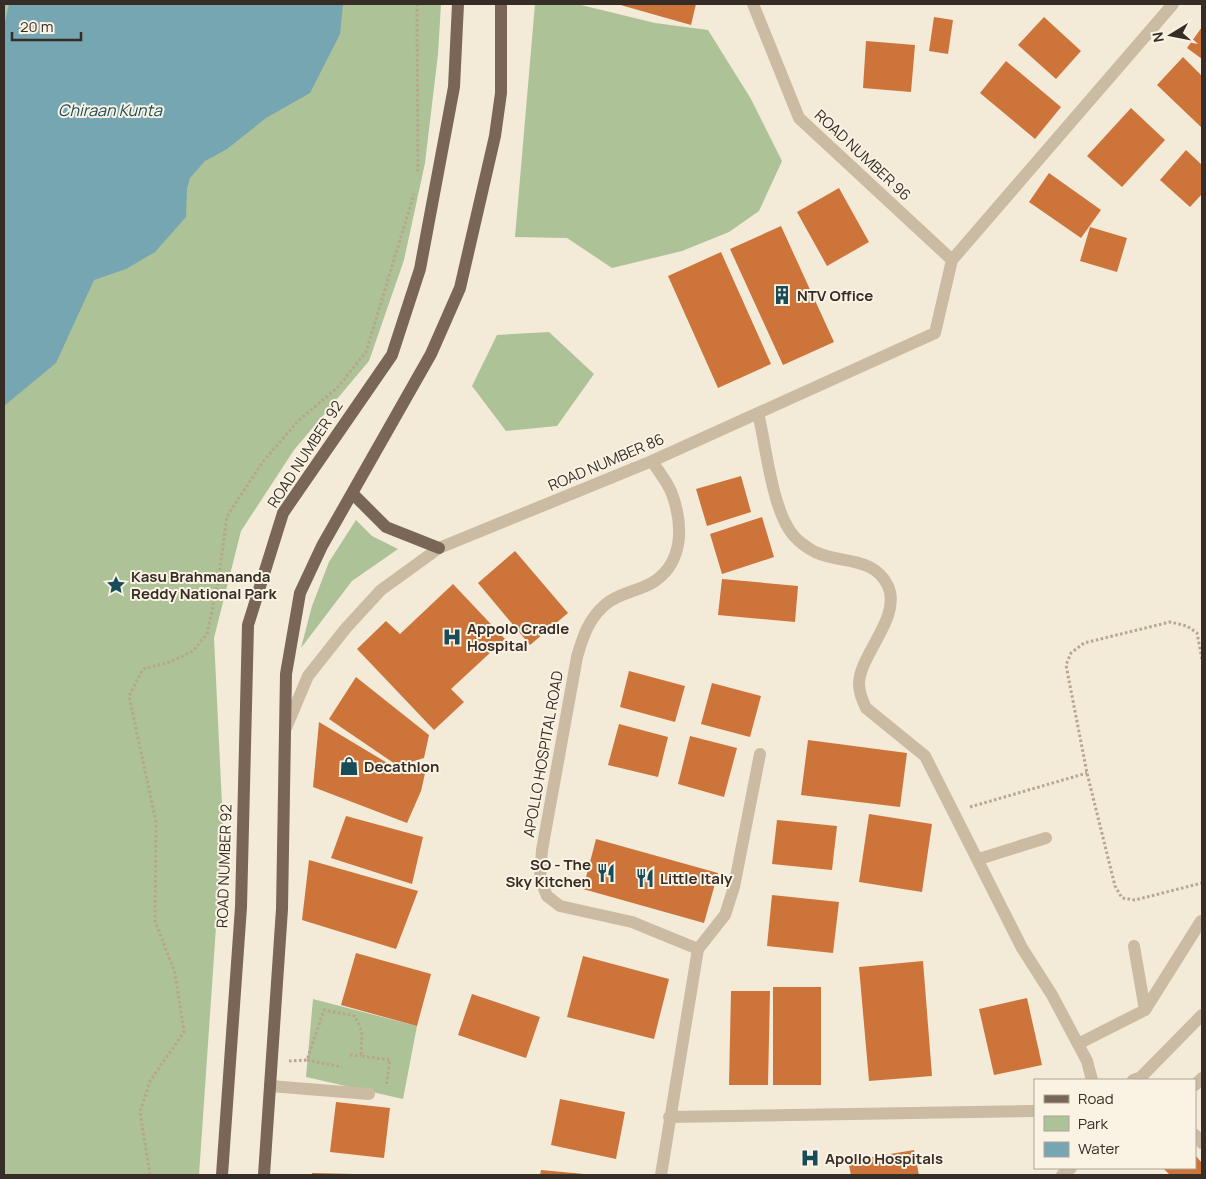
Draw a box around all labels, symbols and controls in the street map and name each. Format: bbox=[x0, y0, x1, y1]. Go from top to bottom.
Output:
scale bar bbox=[12, 10, 81, 42]
north arrow bbox=[1146, 10, 1196, 60]
text: 20 m bbox=[20, 16, 53, 37]
text: N bbox=[1147, 31, 1168, 44]
water label: Chiraan Kunta bbox=[58, 99, 163, 121]
street label: ROAD NUMBER 96 bbox=[810, 105, 916, 205]
building icon: NTV Office bbox=[771, 284, 793, 306]
place label: NTV Office bbox=[797, 285, 873, 306]
street label: ROAD NUMBER 92 bbox=[262, 396, 348, 512]
street label: ROAD NUMBER 86 bbox=[545, 428, 667, 496]
place label: Kasu Brahmananda Reddy National Park bbox=[131, 566, 277, 604]
place icon: Kasu Brahmananda Reddy National Park bbox=[105, 574, 127, 596]
place label: Appolo Cradle Hospital bbox=[467, 618, 569, 656]
hospital icon: Appolo Cradle Hospital bbox=[441, 626, 463, 648]
street label: APOLLO HOSPITAL ROAD bbox=[518, 669, 568, 839]
shop icon: Decathlon bbox=[338, 755, 360, 777]
place label: Decathlon bbox=[364, 756, 439, 777]
street label: ROAD NUMBER 92 bbox=[211, 804, 237, 928]
place label: SO - The Sky Kitchen bbox=[505, 854, 591, 892]
restaurant icon: SO - The Sky Kitchen bbox=[595, 862, 617, 884]
restaurant icon: Little Italy bbox=[634, 867, 656, 889]
place label: Little Italy bbox=[660, 868, 733, 889]
legend bbox=[1034, 1079, 1196, 1169]
text: Road bbox=[1078, 1088, 1114, 1109]
text: Park bbox=[1078, 1113, 1108, 1134]
text: Water bbox=[1078, 1138, 1120, 1159]
hospital icon: Apollo Hospitals bbox=[799, 1147, 821, 1169]
place label: Apollo Hospitals bbox=[825, 1148, 943, 1169]

